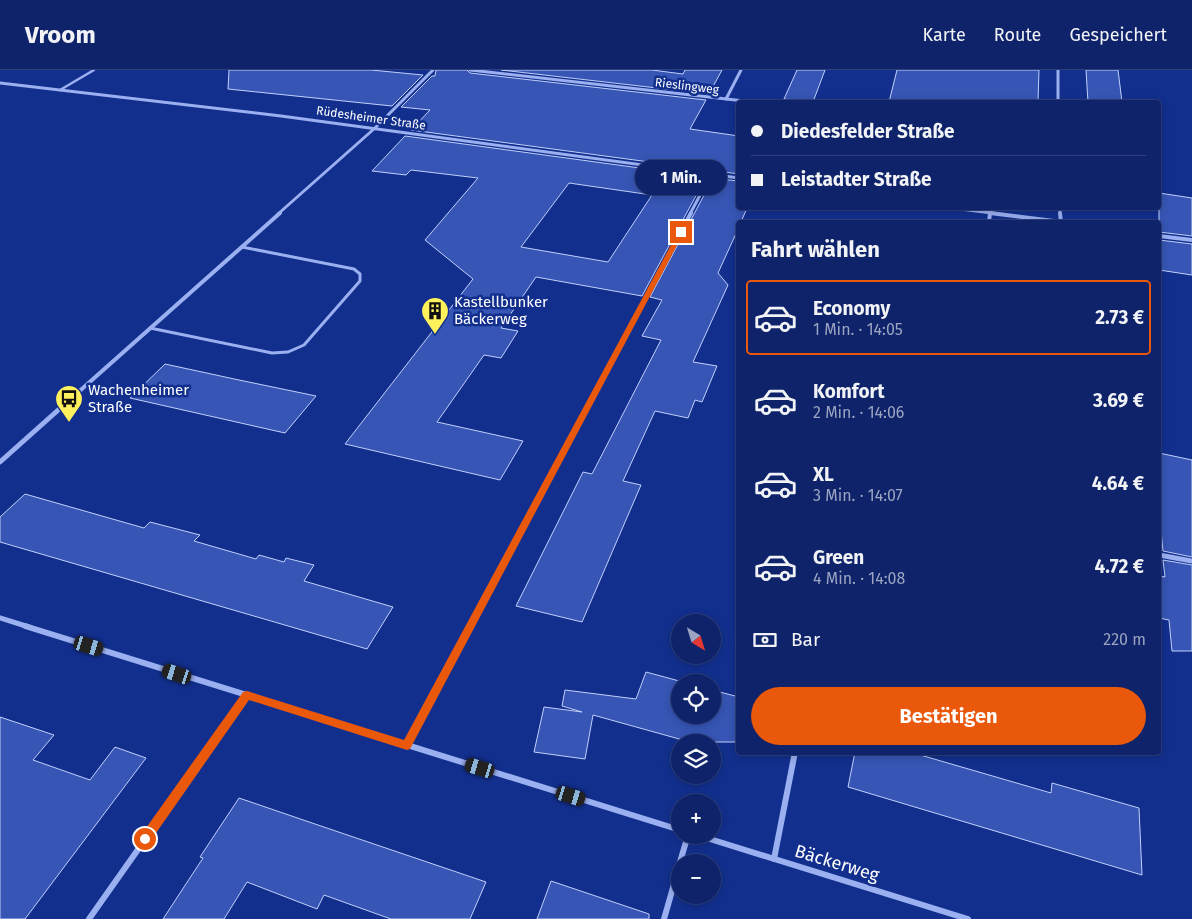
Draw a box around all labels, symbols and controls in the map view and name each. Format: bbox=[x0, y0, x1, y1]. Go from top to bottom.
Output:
text: Vroom bbox=[25, 21, 96, 49]
text: Karte bbox=[923, 24, 966, 46]
text: Route bbox=[994, 24, 1041, 46]
text: Gespeichert bbox=[1069, 24, 1167, 46]
street label: Rieslingweg bbox=[654, 75, 721, 97]
street label: Rüdesheimer Straße bbox=[315, 103, 427, 133]
text: Diedesfelder Straße bbox=[781, 120, 954, 143]
callout: 1 Min. bbox=[635, 160, 727, 194]
text: 1 Min. bbox=[660, 168, 702, 187]
text: Leistadter Straße bbox=[781, 168, 931, 191]
route end bbox=[670, 221, 692, 243]
text: Fahrt wählen bbox=[751, 236, 880, 263]
place label: Kastellbunker Bäckerweg bbox=[454, 293, 548, 328]
icon: car bbox=[753, 295, 798, 340]
building icon: Kastellbunker Bäckerweg bbox=[420, 296, 450, 335]
text: Economy bbox=[813, 297, 890, 320]
text: 2.73 € bbox=[1095, 306, 1144, 329]
text: 1 Min. · 14:05 bbox=[813, 320, 903, 339]
icon: car bbox=[753, 378, 798, 423]
text: Komfort bbox=[813, 380, 884, 403]
place label: Wachenheimer Straße bbox=[88, 381, 189, 416]
bus stop icon: Wachenheimer Straße bbox=[54, 384, 84, 423]
text: 3.69 € bbox=[1093, 389, 1144, 412]
text: 2 Min. · 14:06 bbox=[813, 403, 904, 422]
icon: car bbox=[753, 461, 798, 506]
text: XL bbox=[813, 463, 834, 486]
text: 4.64 € bbox=[1092, 472, 1144, 495]
text: 3 Min. · 14:07 bbox=[813, 486, 903, 505]
icon: car bbox=[753, 544, 798, 589]
text: Green bbox=[813, 546, 864, 569]
text: 4.72 € bbox=[1094, 555, 1144, 578]
text: 4 Min. · 14:08 bbox=[813, 569, 905, 588]
north arrow bbox=[671, 614, 721, 664]
map controls bbox=[671, 614, 721, 904]
icon: cash bbox=[751, 626, 779, 654]
text: Bar bbox=[791, 628, 820, 651]
text: 220 m bbox=[1103, 630, 1146, 649]
car bbox=[72, 634, 105, 658]
car bbox=[160, 662, 193, 686]
button: locate bbox=[671, 674, 721, 724]
button: Bestätigen bbox=[751, 687, 1146, 745]
button: layers bbox=[671, 734, 721, 784]
car bbox=[463, 756, 496, 780]
car bbox=[554, 784, 587, 808]
button: + bbox=[671, 794, 721, 844]
route start bbox=[134, 828, 156, 850]
street label: Bäckerweg bbox=[792, 840, 883, 886]
button: − bbox=[671, 854, 721, 904]

